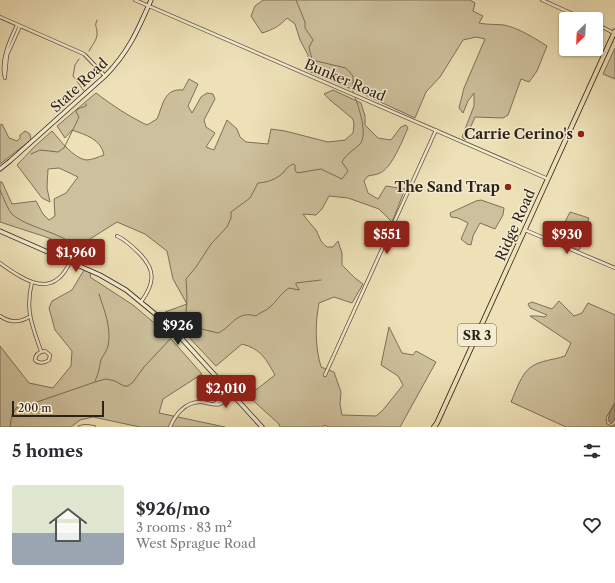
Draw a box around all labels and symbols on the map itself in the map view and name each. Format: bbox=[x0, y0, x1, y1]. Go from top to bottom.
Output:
north arrow bbox=[559, 12, 603, 56]
street label: State Road bbox=[47, 54, 112, 116]
street label: Bunker Road bbox=[302, 55, 389, 105]
place label: Carrie Cerino's bbox=[464, 125, 573, 143]
marker: Carrie Cerino's bbox=[576, 129, 586, 139]
place label: The Sand Trap bbox=[394, 178, 500, 196]
marker: The Sand Trap bbox=[503, 182, 513, 192]
street label: Ridge Road bbox=[491, 186, 539, 264]
pin: $551 bbox=[363, 221, 411, 255]
pin: $930 bbox=[543, 221, 591, 255]
pin: $1,960 bbox=[43, 239, 109, 273]
pin: $926 bbox=[154, 312, 202, 346]
road number: SR 3 bbox=[458, 324, 496, 346]
pin: $2,010 bbox=[193, 375, 259, 409]
scale bar bbox=[12, 399, 104, 418]

